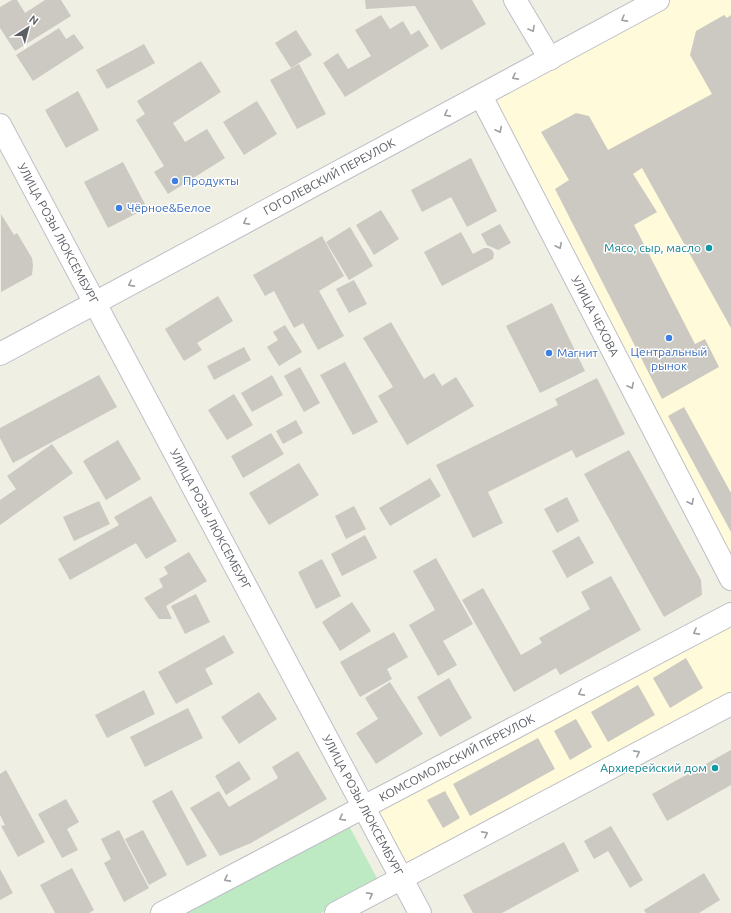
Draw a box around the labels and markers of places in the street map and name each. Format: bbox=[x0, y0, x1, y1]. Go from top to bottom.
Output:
place label: Продукты bbox=[183, 174, 239, 187]
marker: Продукты bbox=[170, 176, 180, 186]
place label: Чёрное&Белое bbox=[127, 201, 211, 214]
marker: Чёрное&Белое bbox=[114, 203, 124, 213]
place label: Мясо, сыр, масло bbox=[604, 241, 701, 254]
marker: Мясо, сыр, масло bbox=[704, 243, 714, 253]
marker: Центральный рынок bbox=[664, 333, 674, 343]
place label: Центральный рынок bbox=[631, 345, 707, 372]
place label: Магнит bbox=[557, 346, 599, 359]
marker: Магнит bbox=[544, 348, 554, 358]
place label: Архиерейский дом bbox=[600, 761, 707, 774]
marker: Архиерейский дом bbox=[710, 763, 720, 773]

